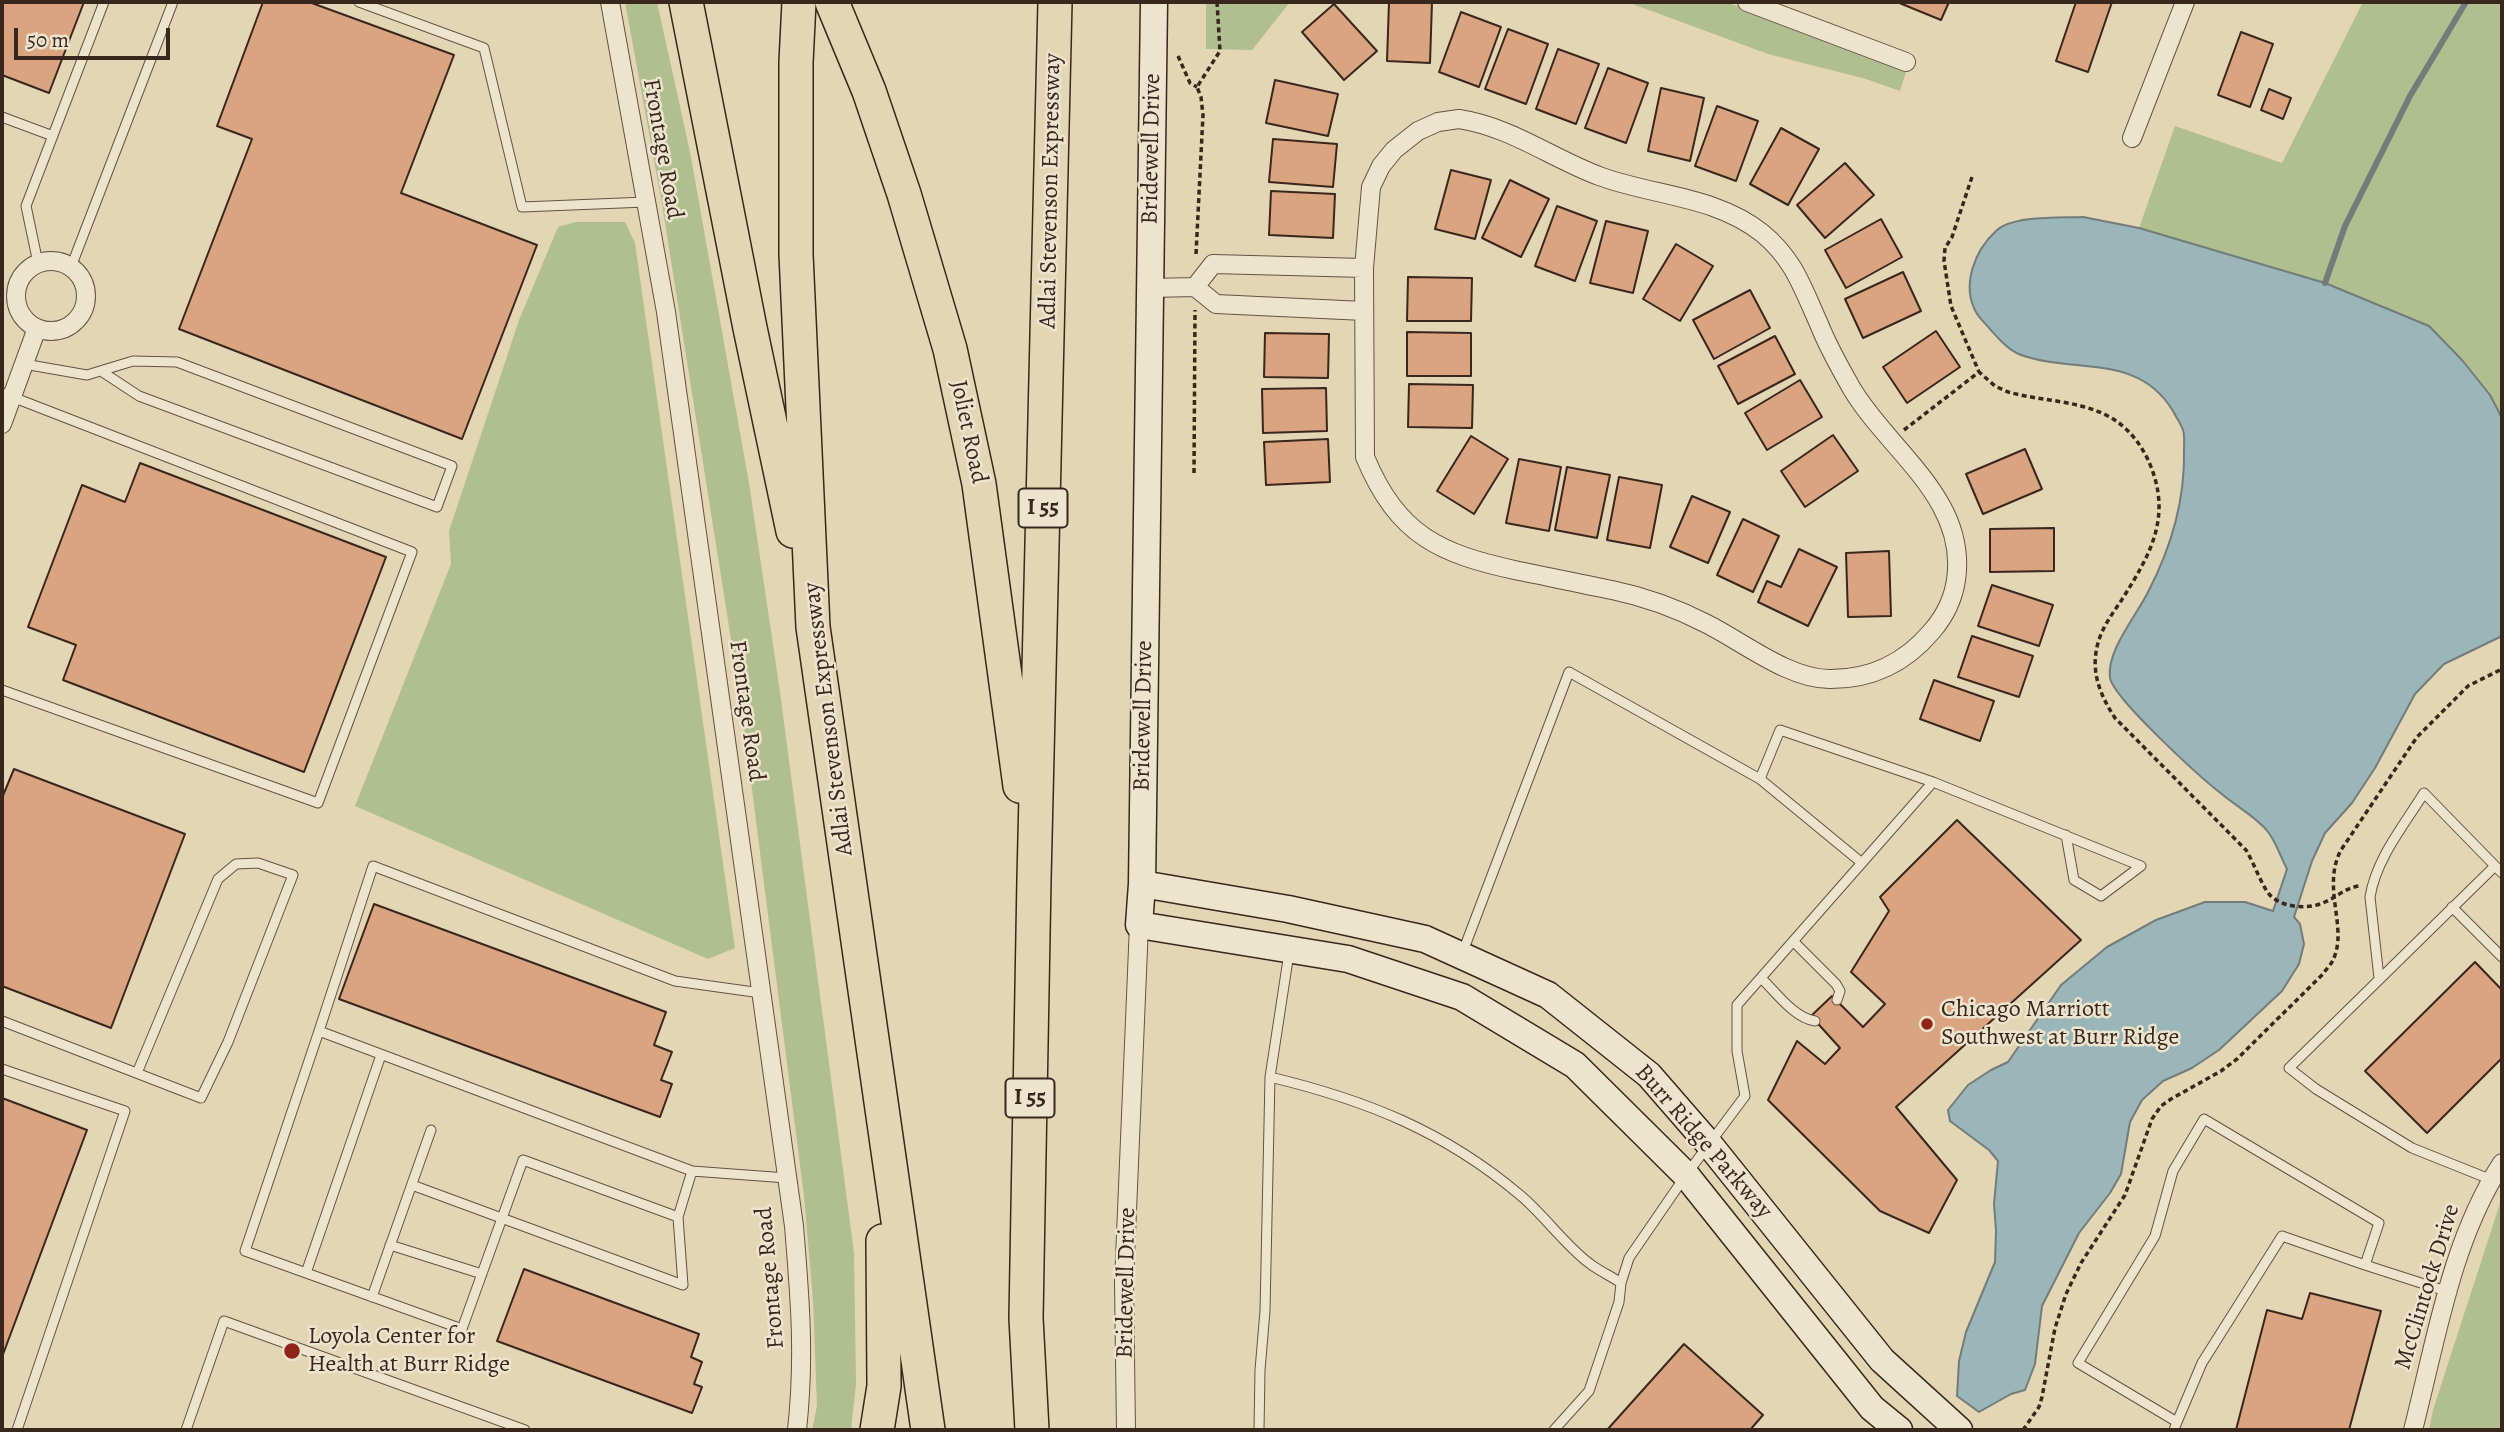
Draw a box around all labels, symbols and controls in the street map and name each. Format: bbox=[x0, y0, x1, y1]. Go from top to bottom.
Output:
scale bar bbox=[18, 14, 173, 58]
text: 50 m bbox=[27, 26, 69, 54]
street label: Adlai Stevenson Expressway bbox=[1034, 53, 1068, 329]
street label: Bridewell Drive bbox=[1136, 73, 1168, 225]
street label: Frontage Road bbox=[635, 76, 689, 222]
street label: Joliet Road bbox=[943, 378, 993, 486]
road number: I 55 bbox=[1018, 488, 1068, 528]
street label: Adlai Stevenson Expressway bbox=[798, 581, 860, 857]
street label: Frontage Road bbox=[722, 638, 770, 784]
street label: Bridewell Drive bbox=[1128, 640, 1160, 792]
place label: Chicago Marriott Southwest at Burr Ridge bbox=[1941, 996, 2179, 1052]
marker: Chicago Marriott Southwest at Burr Ridge bbox=[1919, 1016, 1935, 1032]
street label: Burr Ridge Parkway bbox=[1628, 1059, 1778, 1225]
road number: I 55 bbox=[1006, 1078, 1054, 1118]
street label: McClintock Drive bbox=[2389, 1201, 2467, 1373]
street label: Frontage Road bbox=[750, 1206, 792, 1350]
street label: Bridewell Drive bbox=[1111, 1207, 1143, 1359]
place label: Loyola Center for Health at Burr Ridge bbox=[308, 1323, 510, 1379]
marker: Loyola Center for Health at Burr Ridge bbox=[282, 1341, 302, 1361]

